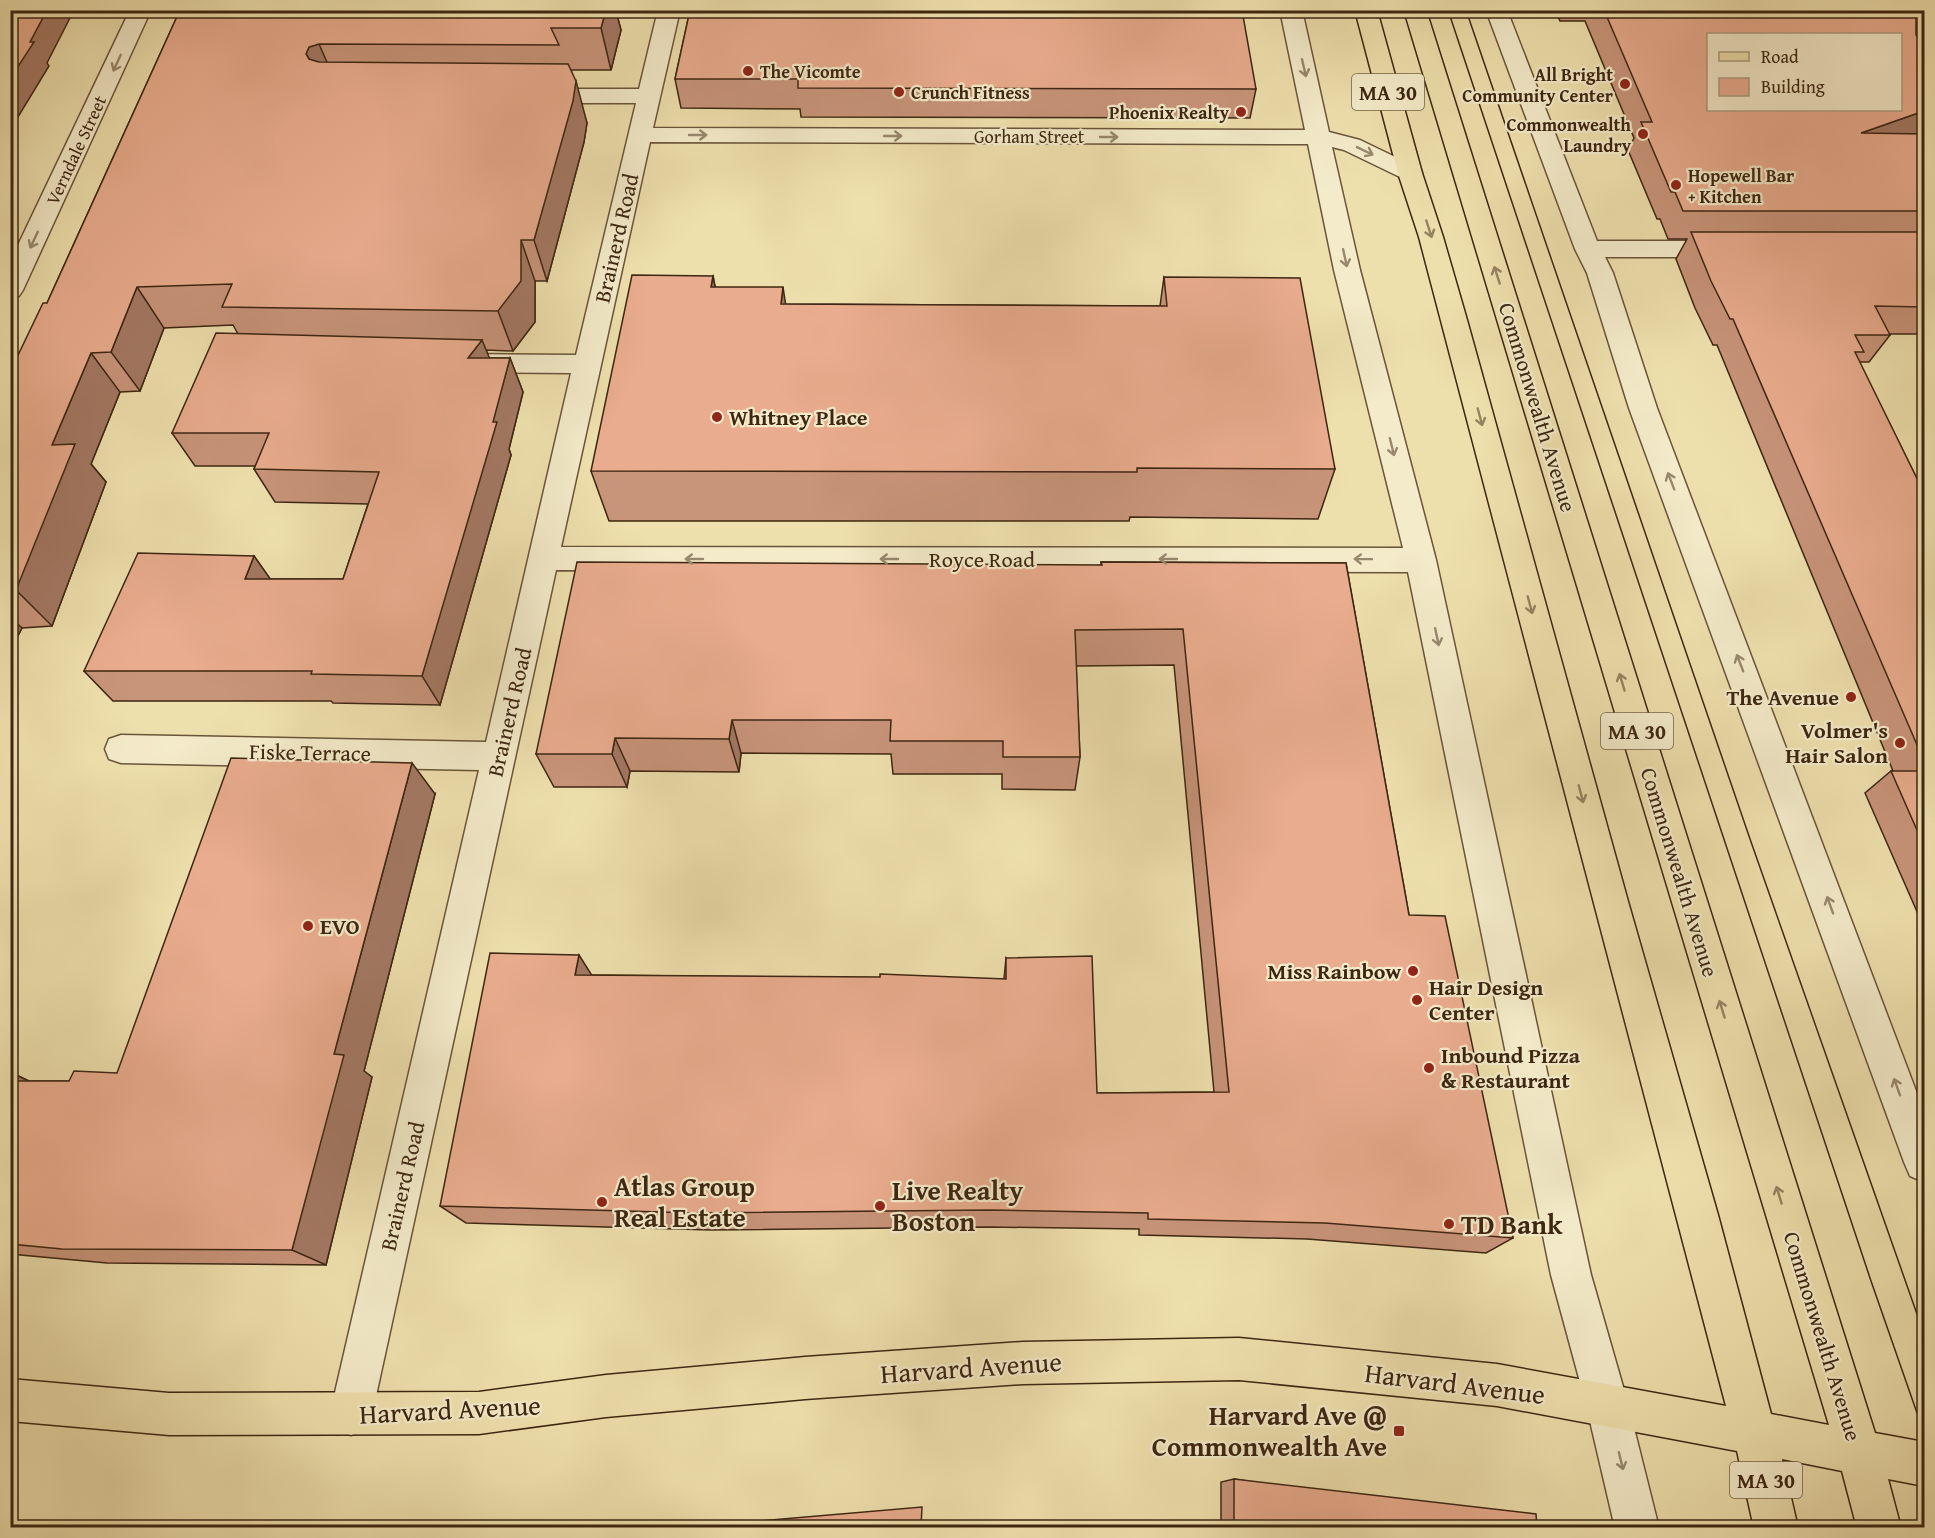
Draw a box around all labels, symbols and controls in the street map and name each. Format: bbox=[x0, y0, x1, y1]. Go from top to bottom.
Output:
legend bbox=[1707, 33, 1902, 111]
text: Road bbox=[1761, 43, 1799, 70]
one-way arrow bbox=[110, 54, 122, 72]
one-way arrow bbox=[1299, 57, 1310, 77]
place label: The Vicomte bbox=[760, 58, 861, 85]
place label: All Bright Community Center bbox=[1462, 61, 1614, 109]
marker: The Vicomte bbox=[741, 64, 755, 78]
text: Building bbox=[1761, 73, 1825, 100]
road number: MA 30 bbox=[1352, 74, 1424, 110]
marker: All Bright Community Center bbox=[1618, 77, 1632, 91]
place label: Crunch Fitness bbox=[911, 79, 1030, 106]
marker: Crunch Fitness bbox=[892, 85, 906, 99]
street label: Verndale Street bbox=[39, 90, 113, 209]
place label: Phoenix Realty bbox=[1109, 99, 1230, 126]
marker: Phoenix Realty bbox=[1234, 105, 1248, 119]
place label: Commonwealth Laundry bbox=[1506, 111, 1632, 159]
street label: Gorham Street bbox=[974, 123, 1085, 150]
marker: Commonwealth Laundry bbox=[1636, 127, 1650, 141]
one-way arrow bbox=[687, 129, 707, 141]
one-way arrow bbox=[882, 130, 902, 142]
one-way arrow bbox=[1098, 131, 1118, 143]
one-way arrow bbox=[1355, 145, 1373, 157]
place label: Hopewell Bar + Kitchen bbox=[1688, 162, 1795, 210]
street label: Brainerd Road bbox=[586, 170, 646, 306]
marker: Hopewell Bar + Kitchen bbox=[1669, 178, 1683, 192]
one-way arrow bbox=[1424, 219, 1435, 238]
one-way arrow bbox=[27, 231, 39, 249]
one-way arrow bbox=[1339, 249, 1351, 268]
one-way arrow bbox=[1491, 266, 1502, 285]
street label: Commonwealth Avenue bbox=[1491, 298, 1585, 516]
place label: Whitney Place bbox=[729, 401, 868, 433]
one-way arrow bbox=[1474, 407, 1486, 426]
marker: Whitney Place bbox=[710, 410, 724, 424]
one-way arrow bbox=[1387, 438, 1399, 457]
one-way arrow bbox=[1664, 472, 1675, 490]
street label: Royce Road bbox=[929, 543, 1035, 575]
one-way arrow bbox=[684, 553, 704, 565]
one-way arrow bbox=[879, 553, 899, 565]
one-way arrow bbox=[1158, 553, 1178, 565]
one-way arrow bbox=[1353, 553, 1373, 564]
one-way arrow bbox=[1525, 596, 1536, 615]
one-way arrow bbox=[1432, 627, 1443, 646]
street label: Brainerd Road bbox=[479, 644, 539, 780]
one-way arrow bbox=[1734, 654, 1745, 673]
one-way arrow bbox=[1616, 673, 1627, 692]
place label: The Avenue bbox=[1726, 681, 1839, 713]
marker: The Avenue bbox=[1844, 690, 1858, 704]
road number: MA 30 bbox=[1601, 713, 1673, 749]
place label: Volmer's Hair Salon bbox=[1785, 714, 1888, 771]
street label: Fiske Terrace bbox=[249, 735, 371, 769]
marker: Volmer's Hair Salon bbox=[1893, 736, 1907, 750]
street label: Commonwealth Avenue bbox=[1633, 763, 1727, 981]
one-way arrow bbox=[1576, 784, 1587, 803]
one-way arrow bbox=[1824, 896, 1835, 914]
place label: EVO bbox=[320, 910, 360, 942]
marker: EVO bbox=[301, 919, 315, 933]
place label: Miss Rainbow bbox=[1268, 955, 1401, 987]
marker: Miss Rainbow bbox=[1406, 964, 1420, 978]
place label: Hair Design Center bbox=[1429, 971, 1543, 1028]
marker: Hair Design Center bbox=[1410, 993, 1424, 1007]
one-way arrow bbox=[1716, 1000, 1727, 1019]
place label: Inbound Pizza & Restaurant bbox=[1441, 1039, 1581, 1096]
marker: Inbound Pizza & Restaurant bbox=[1422, 1061, 1436, 1075]
one-way arrow bbox=[1891, 1079, 1902, 1097]
street label: Brainerd Road bbox=[372, 1118, 432, 1254]
place label: Atlas Group Real Estate bbox=[614, 1166, 755, 1237]
place label: Live Realty Boston bbox=[892, 1170, 1023, 1241]
one-way arrow bbox=[1773, 1186, 1784, 1205]
marker: Atlas Group Real Estate bbox=[595, 1195, 609, 1209]
marker: Live Realty Boston bbox=[873, 1199, 887, 1213]
place label: TD Bank bbox=[1461, 1204, 1563, 1244]
marker: TD Bank bbox=[1442, 1217, 1456, 1231]
street label: Commonwealth Avenue bbox=[1776, 1227, 1870, 1445]
street label: Harvard Avenue bbox=[879, 1341, 1063, 1393]
street label: Harvard Avenue bbox=[1362, 1352, 1548, 1414]
street label: Harvard Avenue bbox=[358, 1384, 542, 1434]
place label: Harvard Ave @ Commonwealth Ave bbox=[1152, 1395, 1387, 1466]
marker: Harvard Ave @ Commonwealth Ave bbox=[1392, 1424, 1406, 1438]
one-way arrow bbox=[1615, 1451, 1627, 1470]
road number: MA 30 bbox=[1730, 1462, 1802, 1498]

